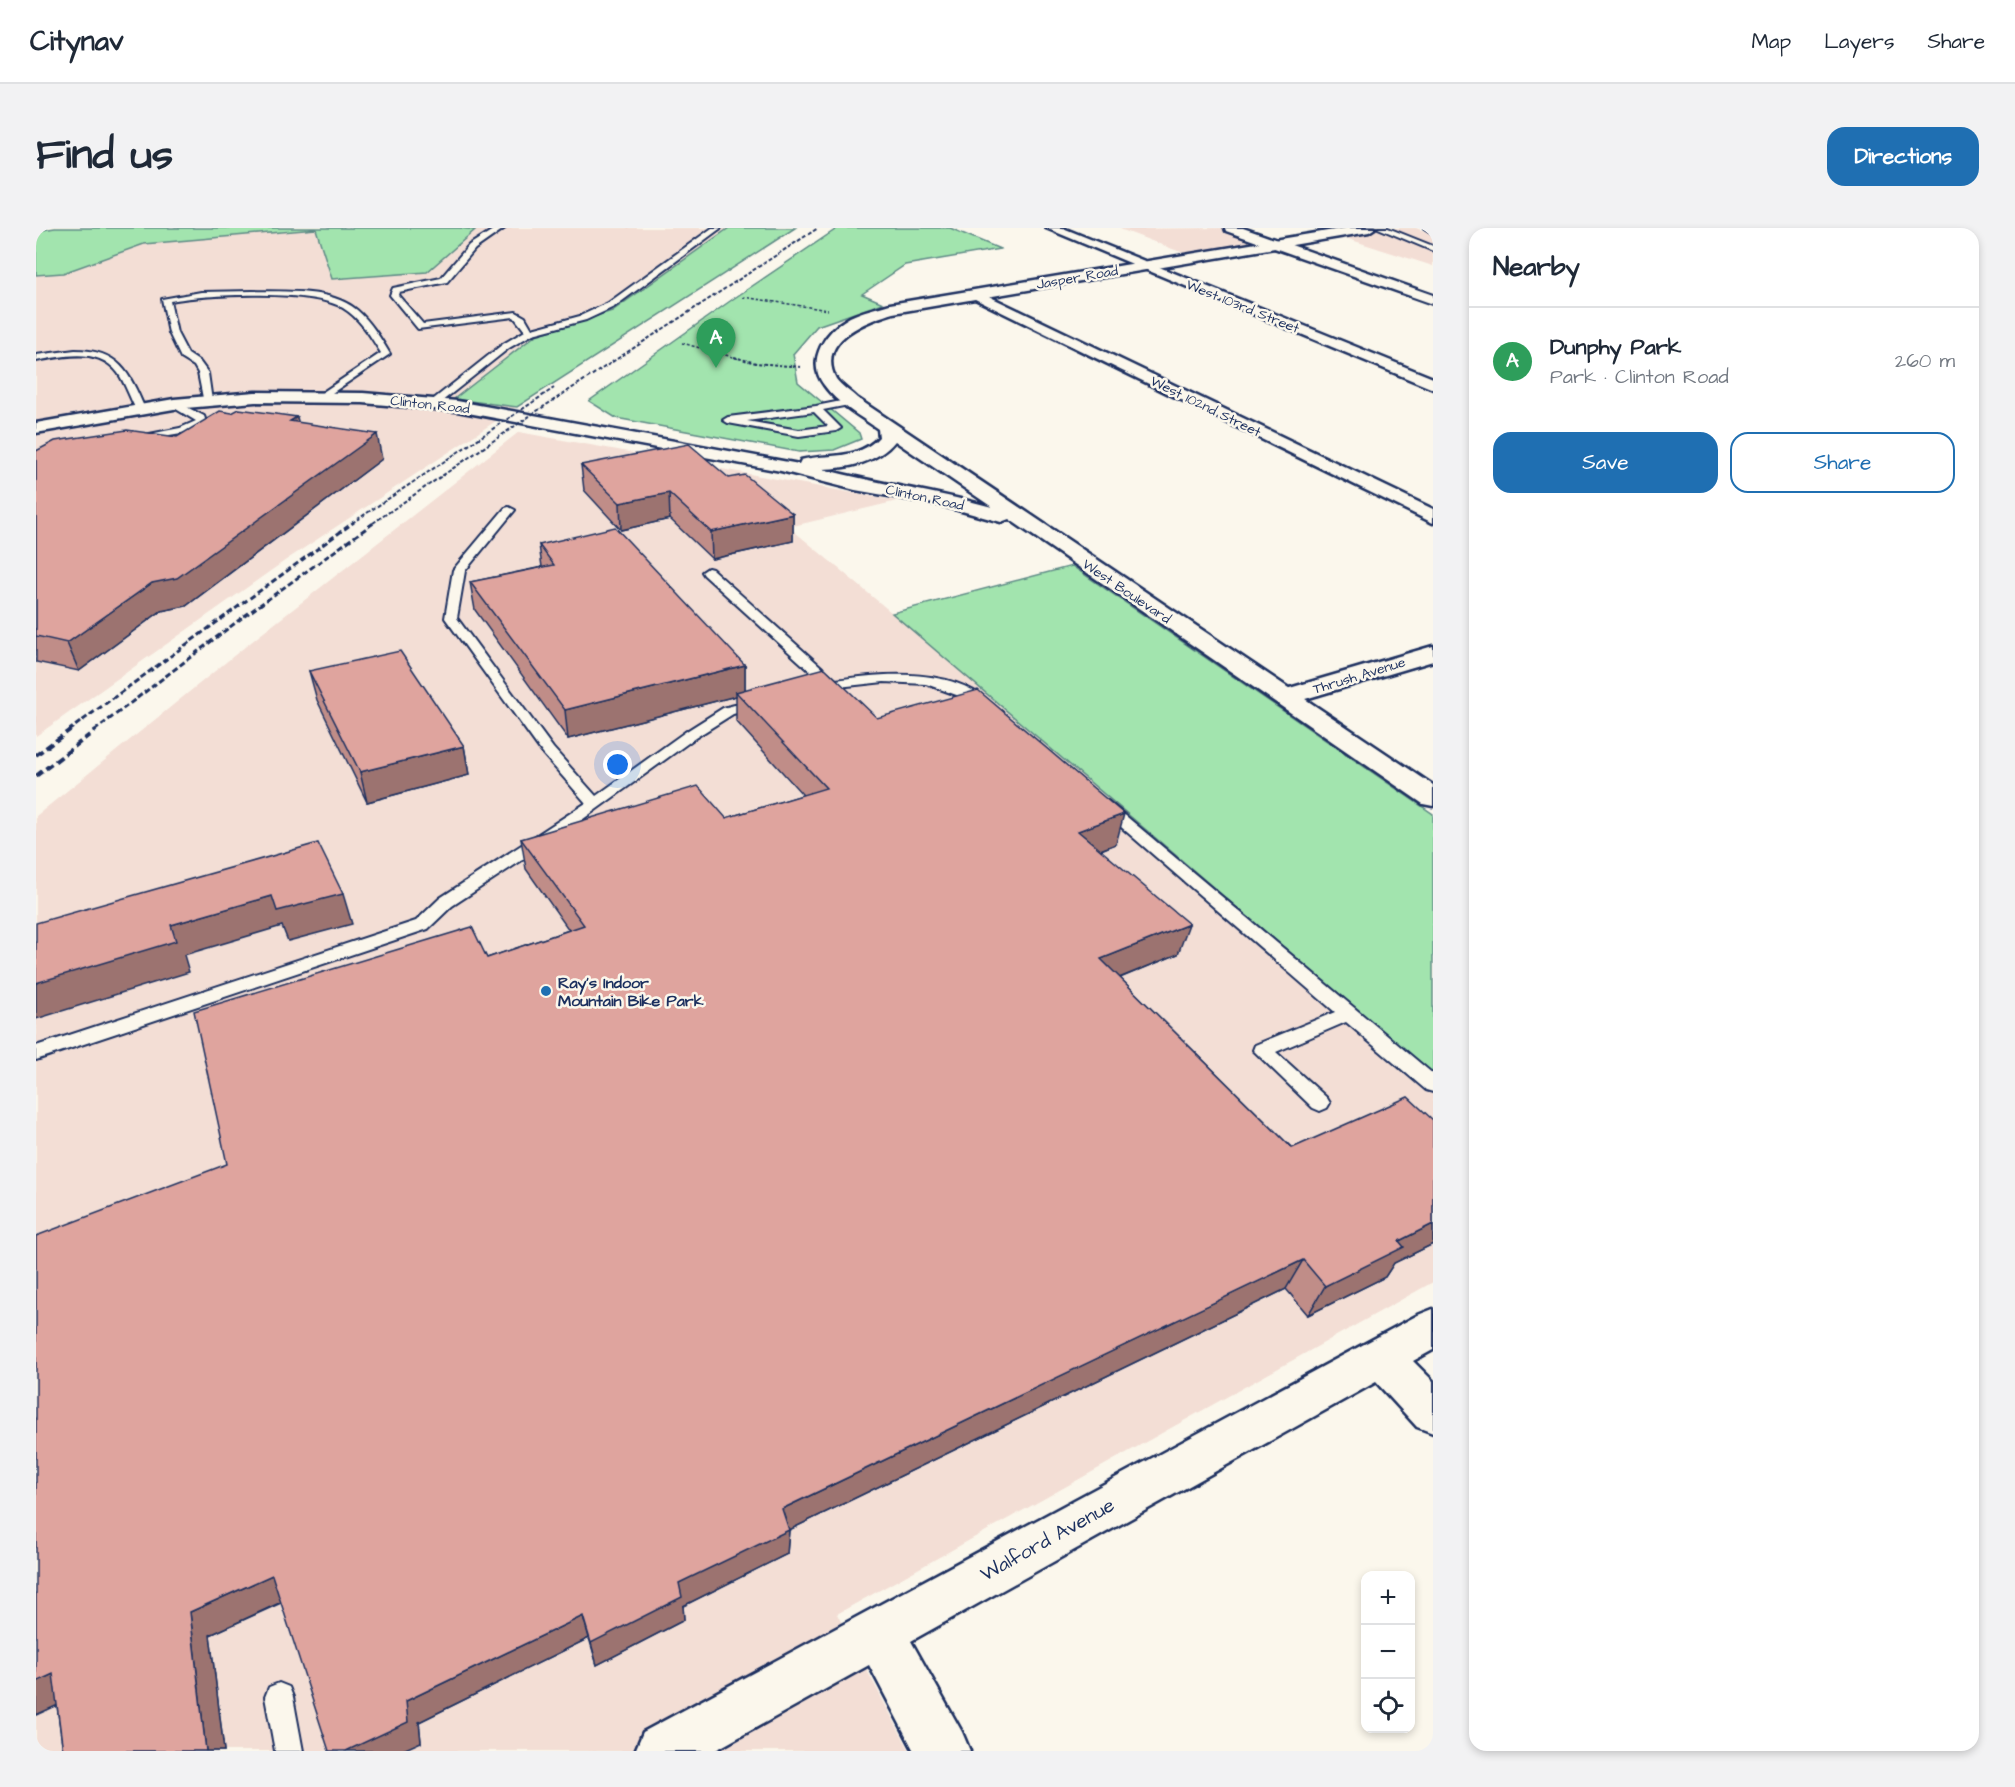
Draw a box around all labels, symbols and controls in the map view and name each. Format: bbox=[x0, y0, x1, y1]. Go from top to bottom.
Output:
text: Citynav bbox=[30, 22, 124, 61]
text: Map bbox=[1751, 27, 1791, 56]
text: Layers bbox=[1824, 27, 1894, 56]
text: Share bbox=[1927, 27, 1985, 56]
text: Find us bbox=[36, 127, 173, 185]
button: Directions bbox=[1827, 127, 1979, 186]
text: Nearby bbox=[1493, 249, 1580, 285]
street label: Jasper Road bbox=[1035, 261, 1119, 295]
street label: West 103rd Street bbox=[1183, 275, 1303, 339]
pin: A bbox=[696, 318, 736, 368]
text: Dunphy Park bbox=[1550, 332, 1681, 363]
text: A bbox=[1506, 347, 1519, 375]
text: 260 m bbox=[1895, 347, 1955, 375]
text: Park · Clinton Road bbox=[1550, 363, 1729, 391]
street label: West 102nd Street bbox=[1147, 371, 1264, 442]
street label: Clinton Road bbox=[389, 391, 470, 419]
button: Save bbox=[1493, 432, 1718, 493]
button: Share bbox=[1730, 432, 1955, 493]
street label: Clinton Road bbox=[884, 480, 966, 516]
street label: West Boulevard bbox=[1078, 555, 1175, 629]
street label: Thrush Avenue bbox=[1311, 652, 1408, 699]
your location bbox=[603, 750, 632, 779]
place label: Ray's Indoor Mountain Bike Park bbox=[558, 972, 704, 1012]
marker: Ray's Indoor Mountain Bike Park bbox=[539, 984, 553, 998]
street label: Walford Avenue bbox=[975, 1491, 1120, 1588]
map controls bbox=[1361, 1571, 1415, 1733]
button: + bbox=[1361, 1571, 1415, 1625]
button: − bbox=[1361, 1625, 1415, 1679]
button: locate bbox=[1361, 1679, 1415, 1733]

